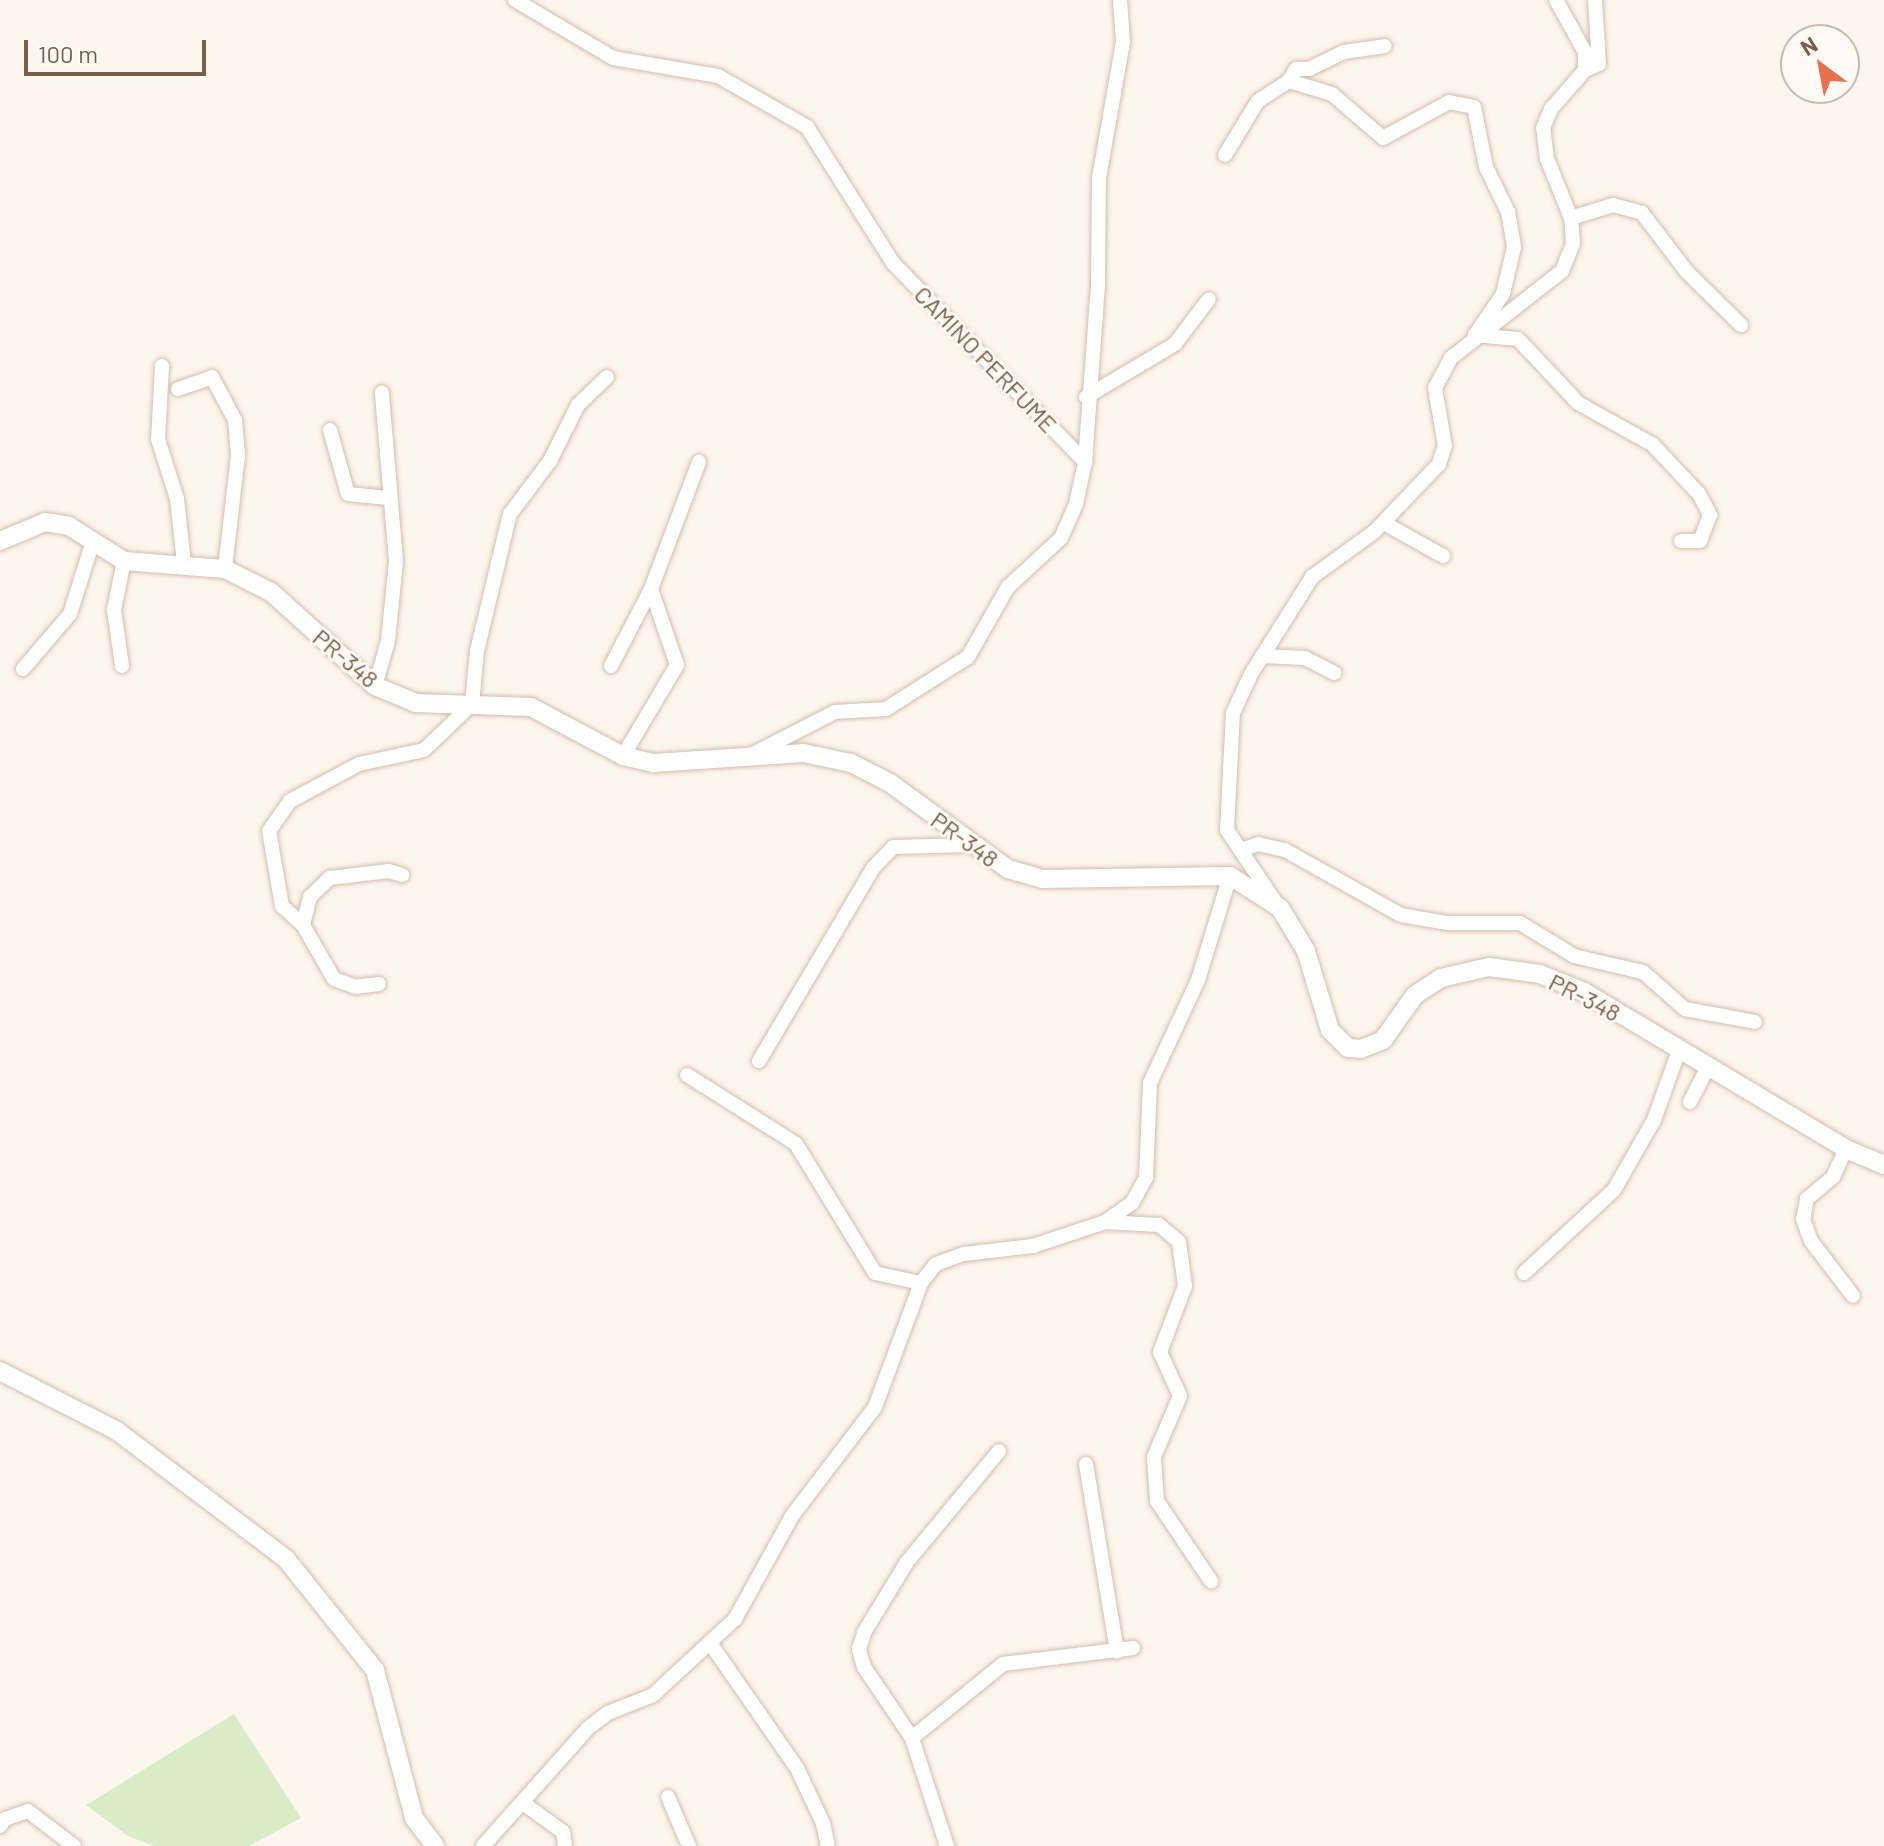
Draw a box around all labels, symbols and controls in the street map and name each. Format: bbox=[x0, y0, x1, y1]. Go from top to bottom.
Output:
scale bar bbox=[28, 24, 210, 74]
north arrow bbox=[1780, 24, 1860, 104]
text: N bbox=[1795, 30, 1821, 60]
text: 100 m bbox=[38, 39, 98, 68]
street label: CAMINO PERFUME bbox=[909, 280, 1063, 438]
street label: PR-348 bbox=[307, 622, 385, 694]
street label: PR-348 bbox=[926, 805, 1004, 873]
street label: PR-348 bbox=[1544, 967, 1626, 1027]

